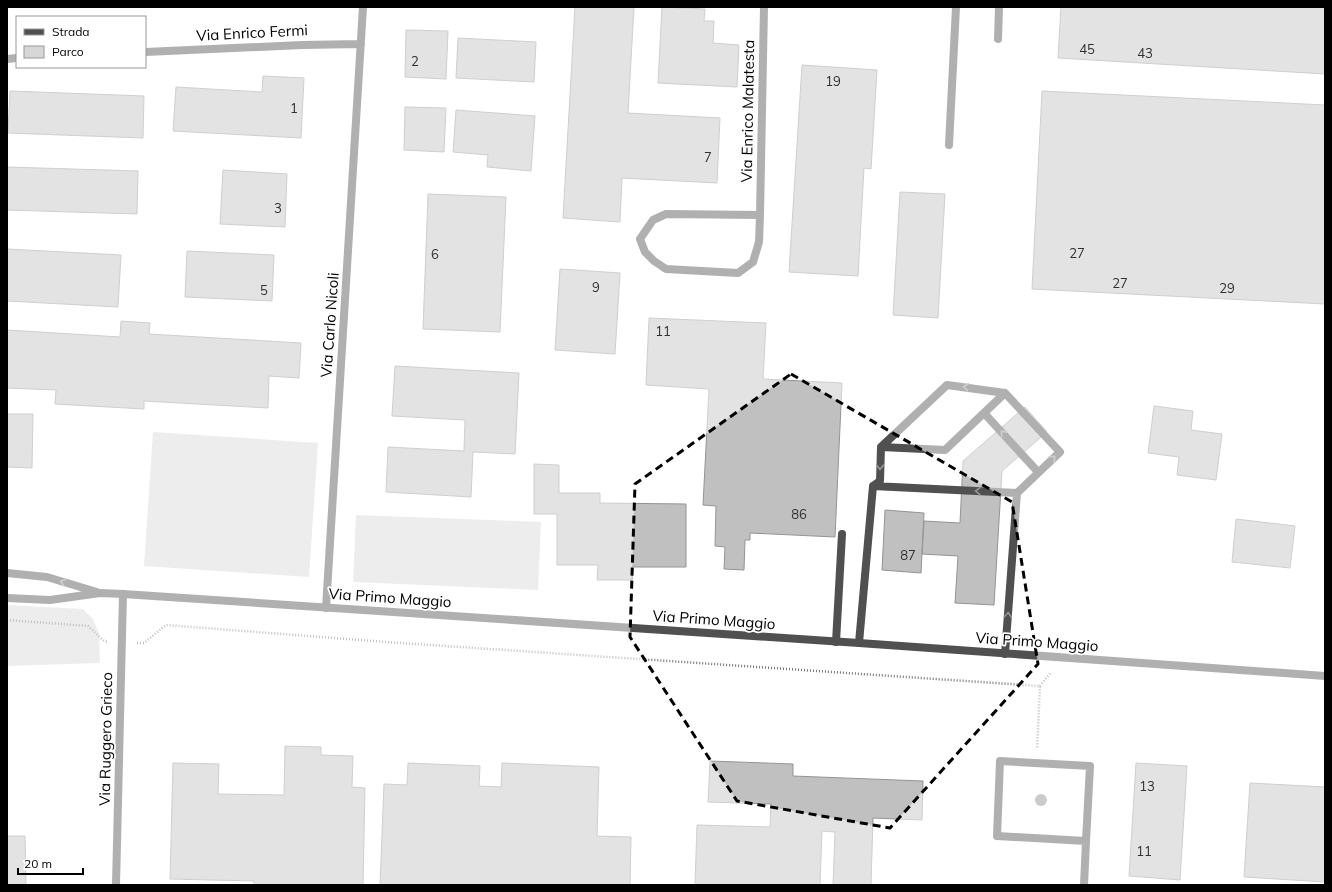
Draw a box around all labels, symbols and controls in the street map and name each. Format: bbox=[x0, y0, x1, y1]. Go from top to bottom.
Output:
legend bbox=[16, 16, 146, 68]
street label: Via Enrico Fermi bbox=[196, 20, 308, 45]
text: Strada bbox=[52, 24, 90, 39]
street label: Via Enrico Malatesta bbox=[737, 39, 758, 183]
house number: 45 bbox=[1079, 41, 1095, 57]
text: Parco bbox=[52, 44, 84, 59]
house number: 43 bbox=[1137, 45, 1153, 61]
house number: 2 bbox=[411, 53, 419, 69]
house number: 19 bbox=[825, 73, 841, 89]
house number: 1 bbox=[290, 100, 298, 116]
house number: 7 bbox=[704, 149, 712, 165]
house number: 3 bbox=[274, 200, 282, 216]
house number: 27 bbox=[1069, 245, 1085, 261]
house number: 6 bbox=[431, 246, 439, 262]
street label: Via Carlo Nicoli bbox=[316, 272, 343, 378]
house number: 27 bbox=[1112, 275, 1128, 291]
house number: 9 bbox=[592, 279, 600, 295]
house number: 29 bbox=[1219, 280, 1235, 296]
house number: 5 bbox=[260, 282, 268, 298]
house number: 11 bbox=[655, 323, 671, 339]
one-way arrow bbox=[963, 383, 969, 392]
one-way arrow bbox=[1000, 430, 1007, 438]
one-way arrow bbox=[1048, 456, 1056, 463]
one-way arrow bbox=[876, 464, 885, 470]
one-way arrow bbox=[975, 487, 981, 495]
house number: 86 bbox=[791, 506, 807, 522]
house number: 87 bbox=[900, 547, 916, 563]
one-way arrow bbox=[59, 578, 66, 587]
street label: Via Primo Maggio bbox=[328, 584, 452, 611]
street label: Via Primo Maggio bbox=[652, 606, 776, 633]
one-way arrow bbox=[1003, 612, 1012, 618]
street label: Via Primo Maggio bbox=[975, 628, 1099, 655]
street label: Via Ruggero Grieco bbox=[95, 672, 116, 806]
house number: 13 bbox=[1139, 778, 1155, 794]
house number: 11 bbox=[1136, 843, 1152, 859]
scale bar bbox=[18, 850, 83, 876]
text: 20 m bbox=[24, 856, 52, 871]

